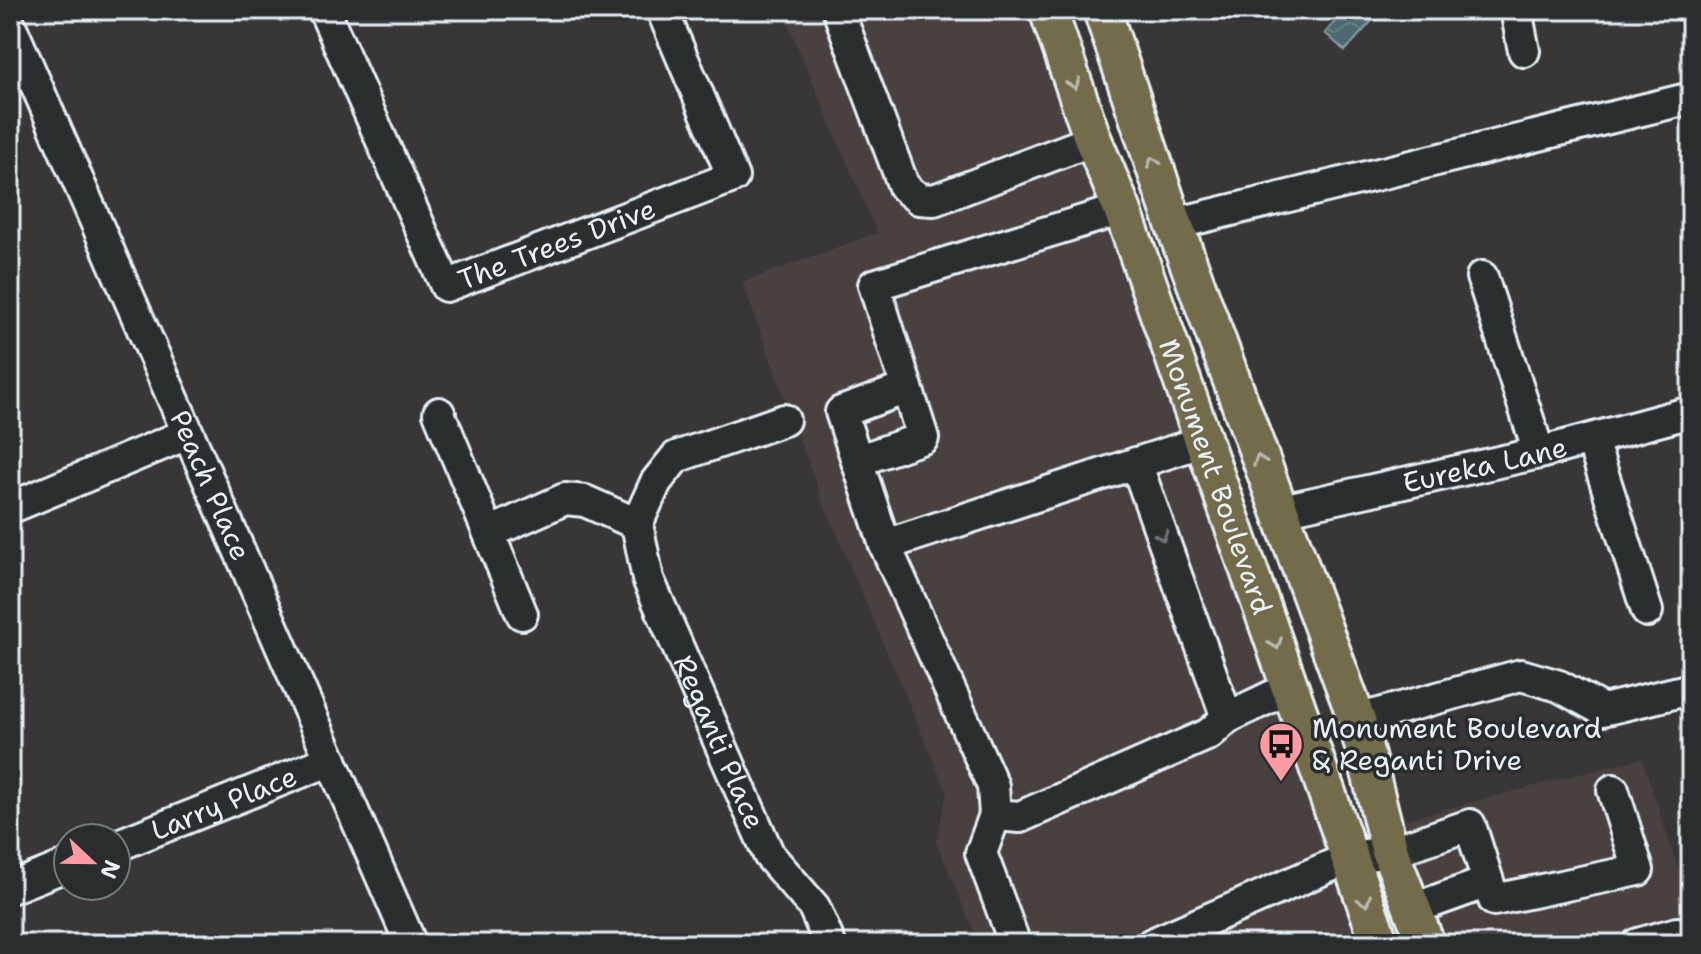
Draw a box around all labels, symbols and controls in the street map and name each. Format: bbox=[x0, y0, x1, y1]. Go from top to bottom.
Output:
one-way arrow bbox=[1064, 76, 1080, 90]
one-way arrow bbox=[1147, 156, 1163, 170]
street label: The Trees Drive bbox=[452, 189, 661, 299]
street label: Monument Boulevard bbox=[1150, 334, 1282, 619]
street label: Peach Place bbox=[161, 404, 260, 566]
street label: Eureka Lane bbox=[1399, 427, 1571, 502]
one-way arrow bbox=[1253, 454, 1269, 468]
one-way arrow bbox=[1152, 528, 1169, 542]
one-way arrow bbox=[1266, 636, 1283, 650]
street label: Reganti Place bbox=[665, 649, 774, 835]
place label: Monument Boulevard & Reganti Drive bbox=[1312, 709, 1601, 779]
bus stop icon: Monument Boulevard & Reganti Drive bbox=[1257, 720, 1305, 783]
street label: Larry Place bbox=[145, 757, 302, 849]
north arrow bbox=[52, 822, 132, 902]
text: N bbox=[93, 856, 127, 883]
one-way arrow bbox=[1356, 893, 1372, 907]

